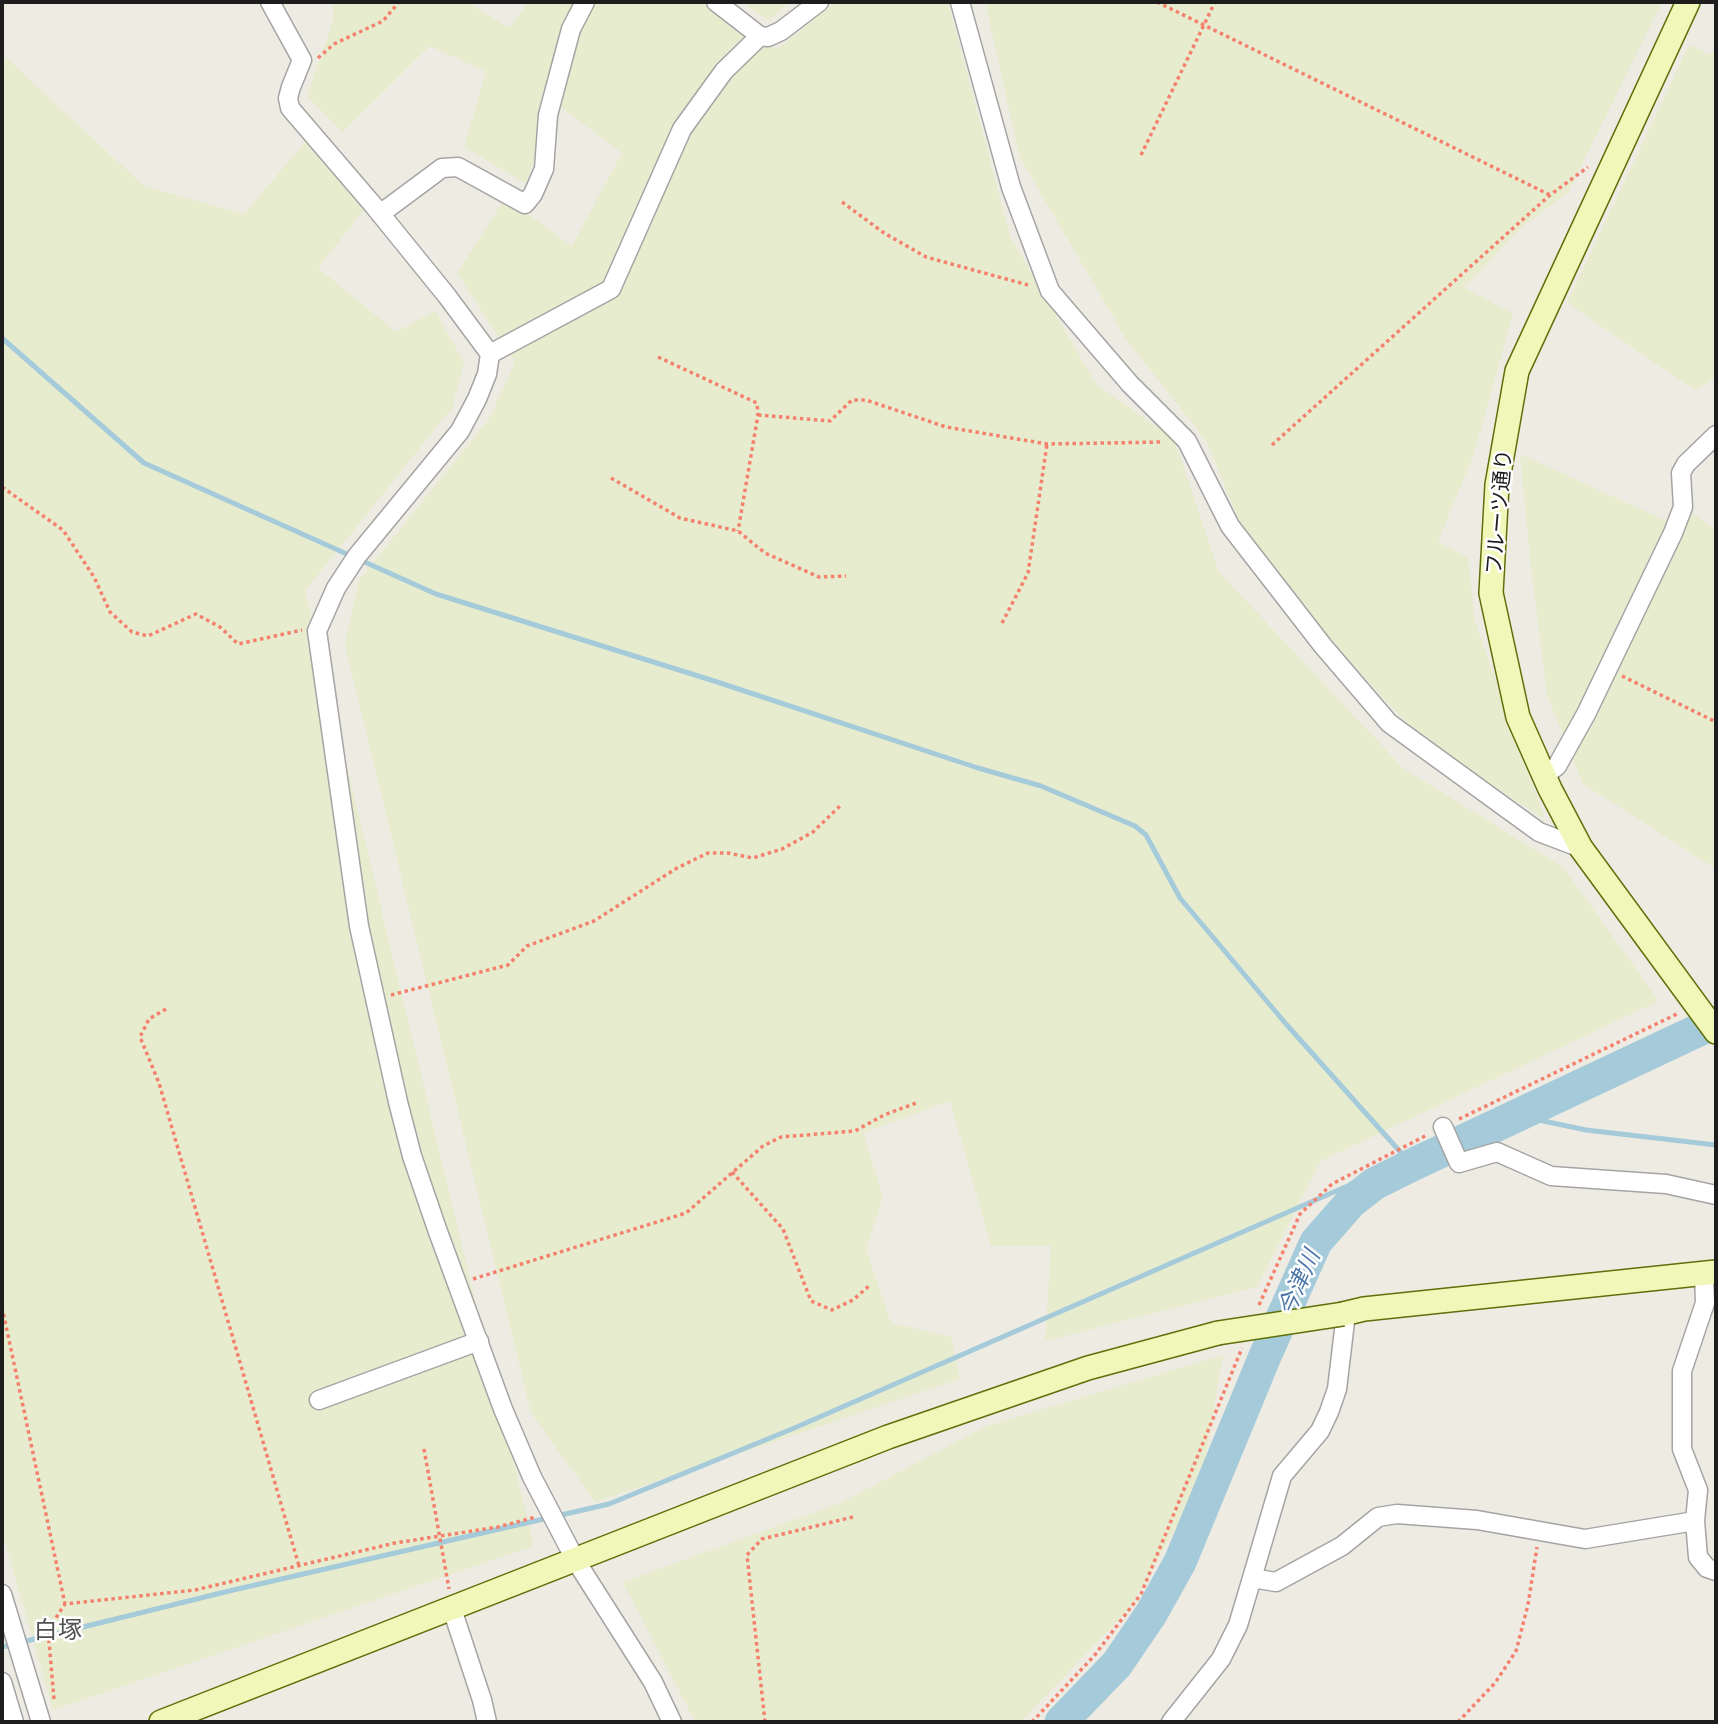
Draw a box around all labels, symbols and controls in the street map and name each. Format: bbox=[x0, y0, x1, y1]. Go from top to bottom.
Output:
street label: フルーツ通り bbox=[1481, 448, 1517, 576]
water label: 今津川 bbox=[1272, 1246, 1326, 1320]
district label: 白塚 bbox=[34, 1616, 82, 1644]

